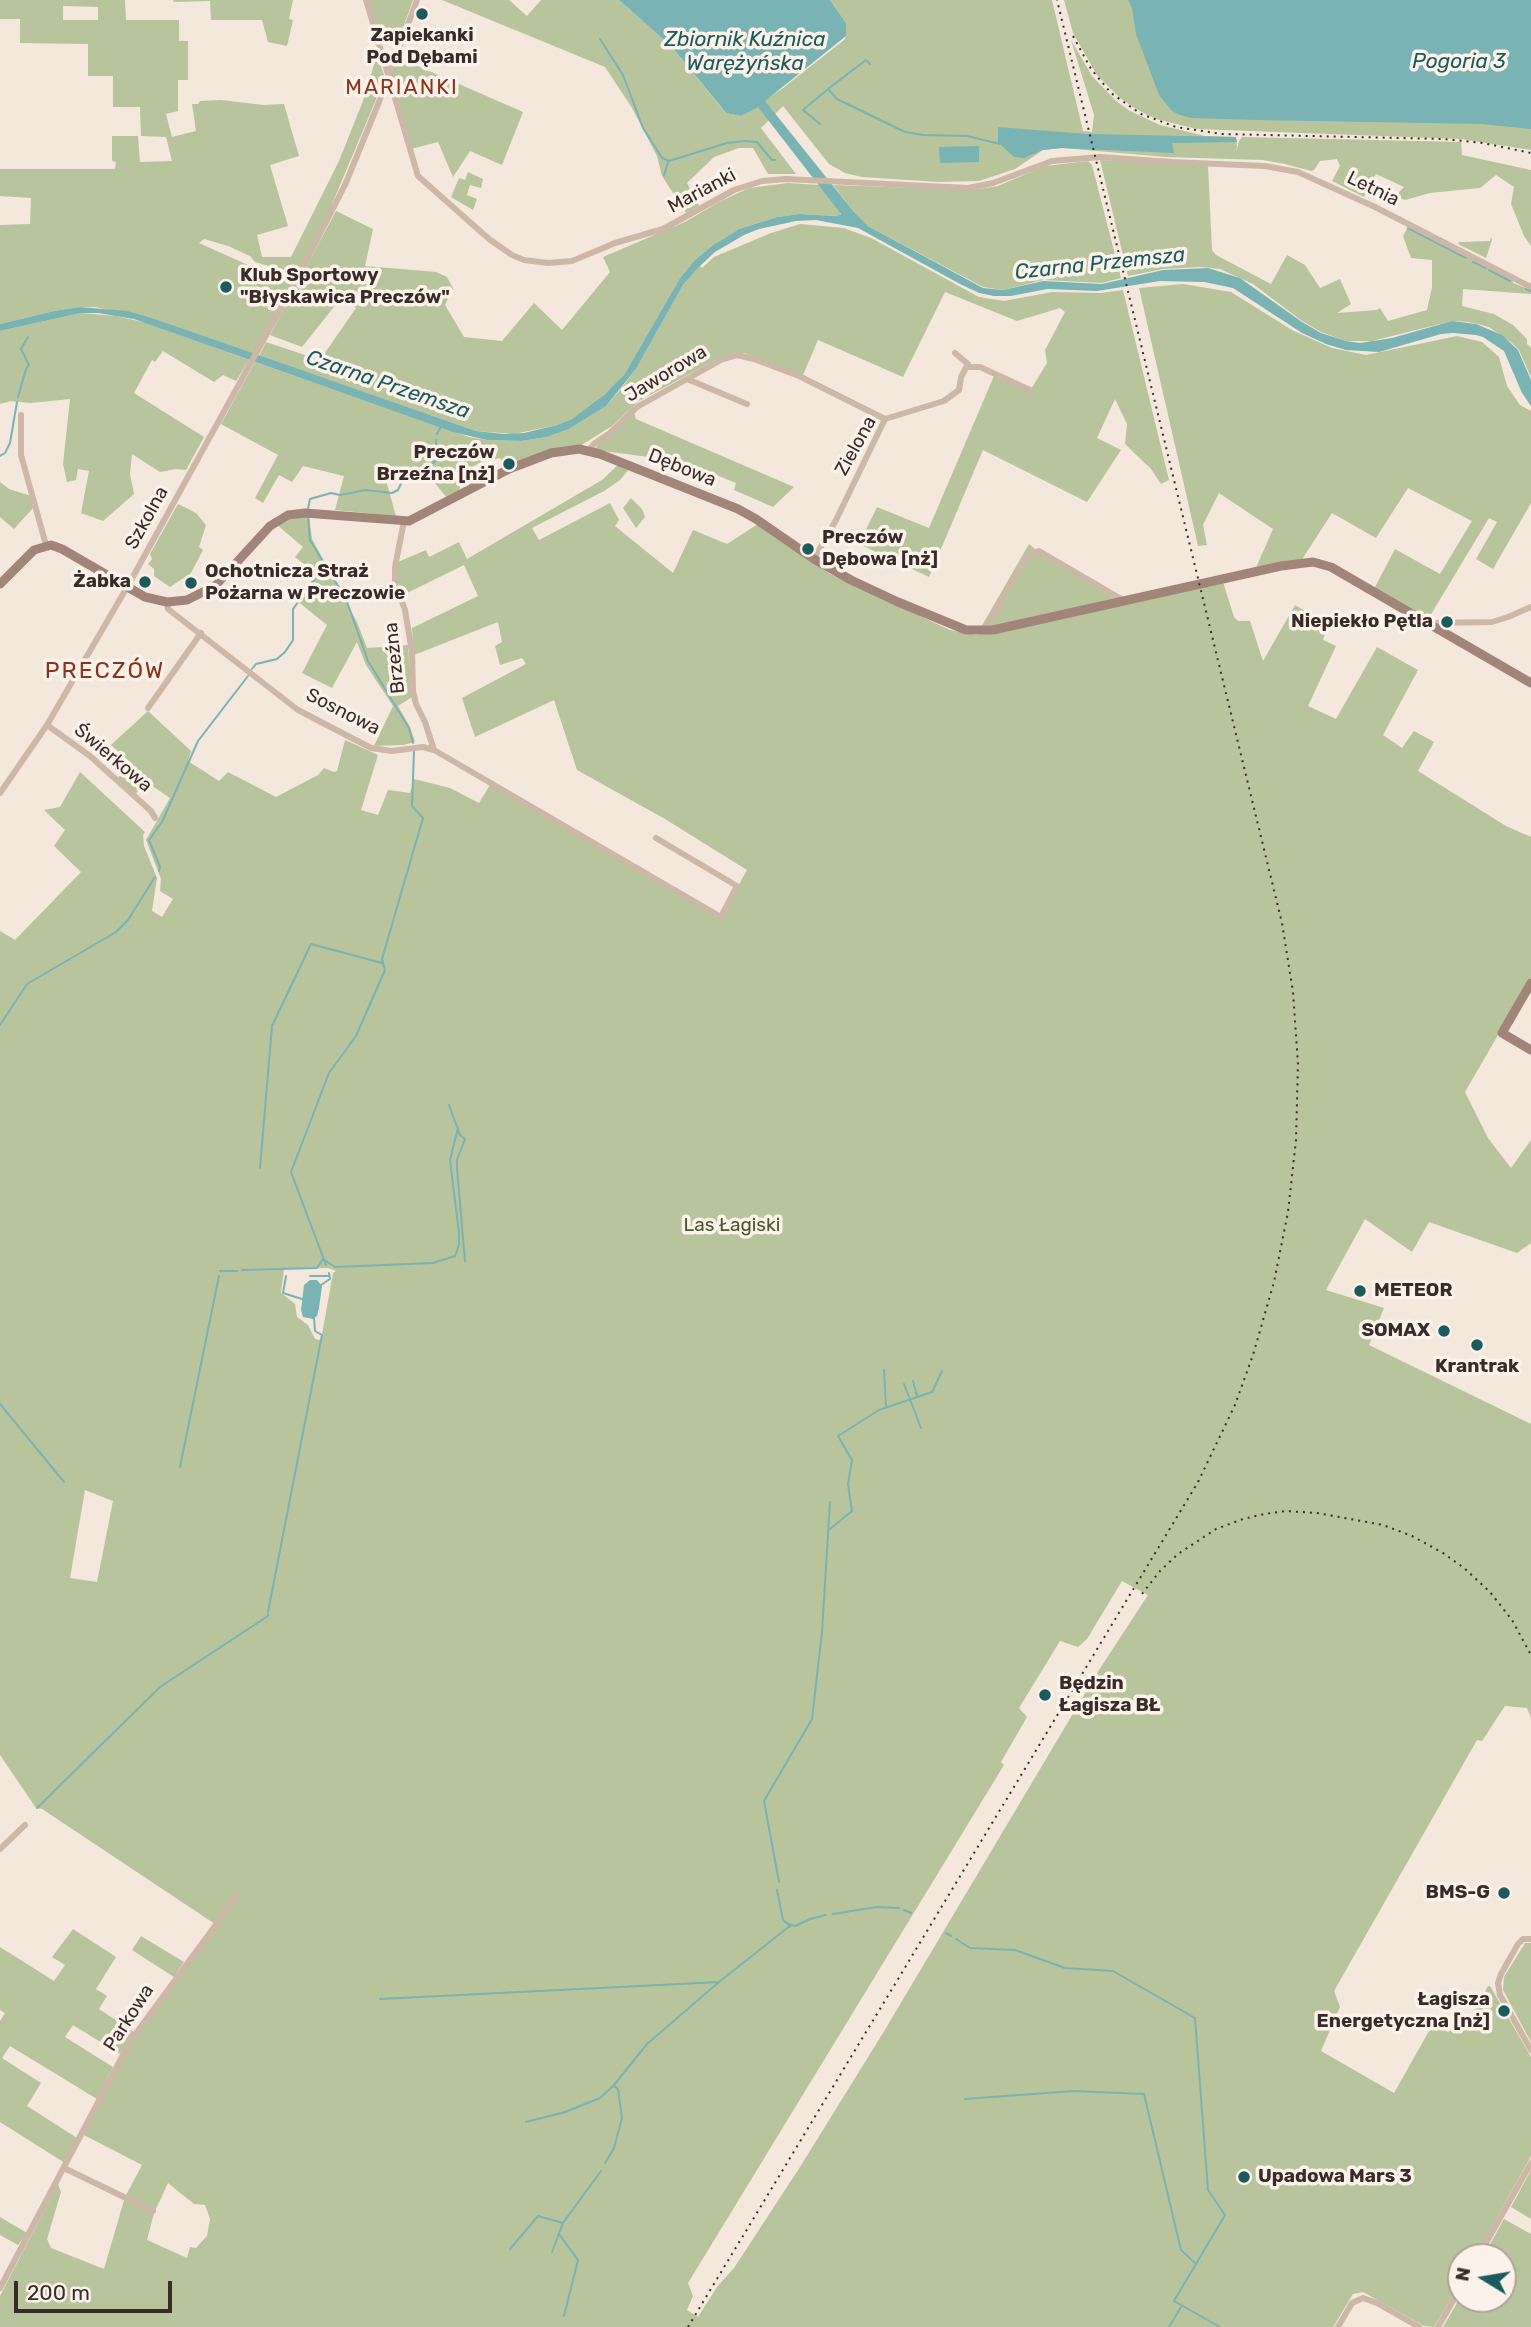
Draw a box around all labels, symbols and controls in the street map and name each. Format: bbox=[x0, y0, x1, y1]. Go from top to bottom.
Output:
marker: Zapiekanki Pod Dębami bbox=[414, 6, 430, 22]
place label: Zapiekanki Pod Dębami bbox=[366, 25, 478, 69]
water label: Zbiornik Kuźnica Warężyńska bbox=[664, 27, 826, 77]
water label: Pogoria 3 bbox=[1412, 49, 1506, 75]
district label: MARIANKI bbox=[346, 75, 458, 101]
street label: Marianki bbox=[664, 164, 740, 218]
street label: Letnia bbox=[1343, 167, 1403, 211]
water label: Czarna Przemsza bbox=[1014, 243, 1186, 285]
place label: Klub Sportowy "Błyskawica Preczów" bbox=[240, 265, 450, 309]
marker: Klub Sportowy "Błyskawica Preczów" bbox=[218, 279, 234, 295]
street label: Jaworowa bbox=[621, 341, 711, 407]
water label: Czarna Przemsza bbox=[303, 345, 473, 425]
street label: Zielona bbox=[830, 412, 882, 480]
place label: Preczów Brzeźna [nż] bbox=[376, 442, 495, 486]
street label: Dębowa bbox=[645, 444, 719, 492]
marker: Preczów Brzeźna [nż] bbox=[501, 456, 517, 472]
street label: Szkolna bbox=[120, 483, 174, 553]
place label: Preczów Dębowa [nż] bbox=[822, 527, 938, 571]
marker: Preczów Dębowa [nż] bbox=[800, 541, 816, 557]
place label: Ochotnicza Straż Pożarna w Preczowie bbox=[205, 561, 405, 605]
place label: Żabka bbox=[73, 571, 131, 593]
marker: Żabka bbox=[137, 574, 153, 590]
marker: Ochotnicza Straż Pożarna w Preczowie bbox=[183, 575, 199, 591]
place label: Niepiekło Pętla bbox=[1291, 611, 1433, 633]
marker: Niepiekło Pętla bbox=[1439, 614, 1455, 630]
street label: Brzeźna bbox=[380, 621, 410, 695]
district label: PRECZÓW bbox=[46, 657, 164, 685]
street label: Sosnowa bbox=[302, 684, 384, 740]
street label: Świerkowa bbox=[69, 719, 157, 797]
park label: Las Łagiski bbox=[684, 1215, 780, 1237]
place label: METEOR bbox=[1374, 1280, 1453, 1302]
marker: METEOR bbox=[1352, 1283, 1368, 1299]
place label: SOMAX bbox=[1361, 1320, 1430, 1342]
marker: SOMAX bbox=[1436, 1323, 1452, 1339]
marker: Krantrak bbox=[1469, 1337, 1485, 1353]
place label: Krantrak bbox=[1435, 1356, 1519, 1378]
place label: Będzin Łagisza BŁ bbox=[1059, 1673, 1160, 1717]
marker: Będzin Łagisza BŁ bbox=[1037, 1687, 1053, 1703]
place label: BMS-G bbox=[1426, 1882, 1490, 1904]
marker: BMS-G bbox=[1496, 1885, 1512, 1901]
street label: Parkowa bbox=[99, 1980, 159, 2056]
place label: Łagisza Energetyczna [nż] bbox=[1317, 1989, 1490, 2033]
marker: Łagisza Energetyczna [nż] bbox=[1496, 2003, 1512, 2019]
place label: Upadowa Mars 3 bbox=[1258, 2166, 1412, 2188]
marker: Upadowa Mars 3 bbox=[1236, 2169, 1252, 2185]
north arrow bbox=[1447, 2243, 1517, 2313]
text: N bbox=[1450, 2265, 1475, 2283]
scale bar bbox=[18, 2268, 175, 2312]
text: 200 m bbox=[27, 2280, 90, 2305]

